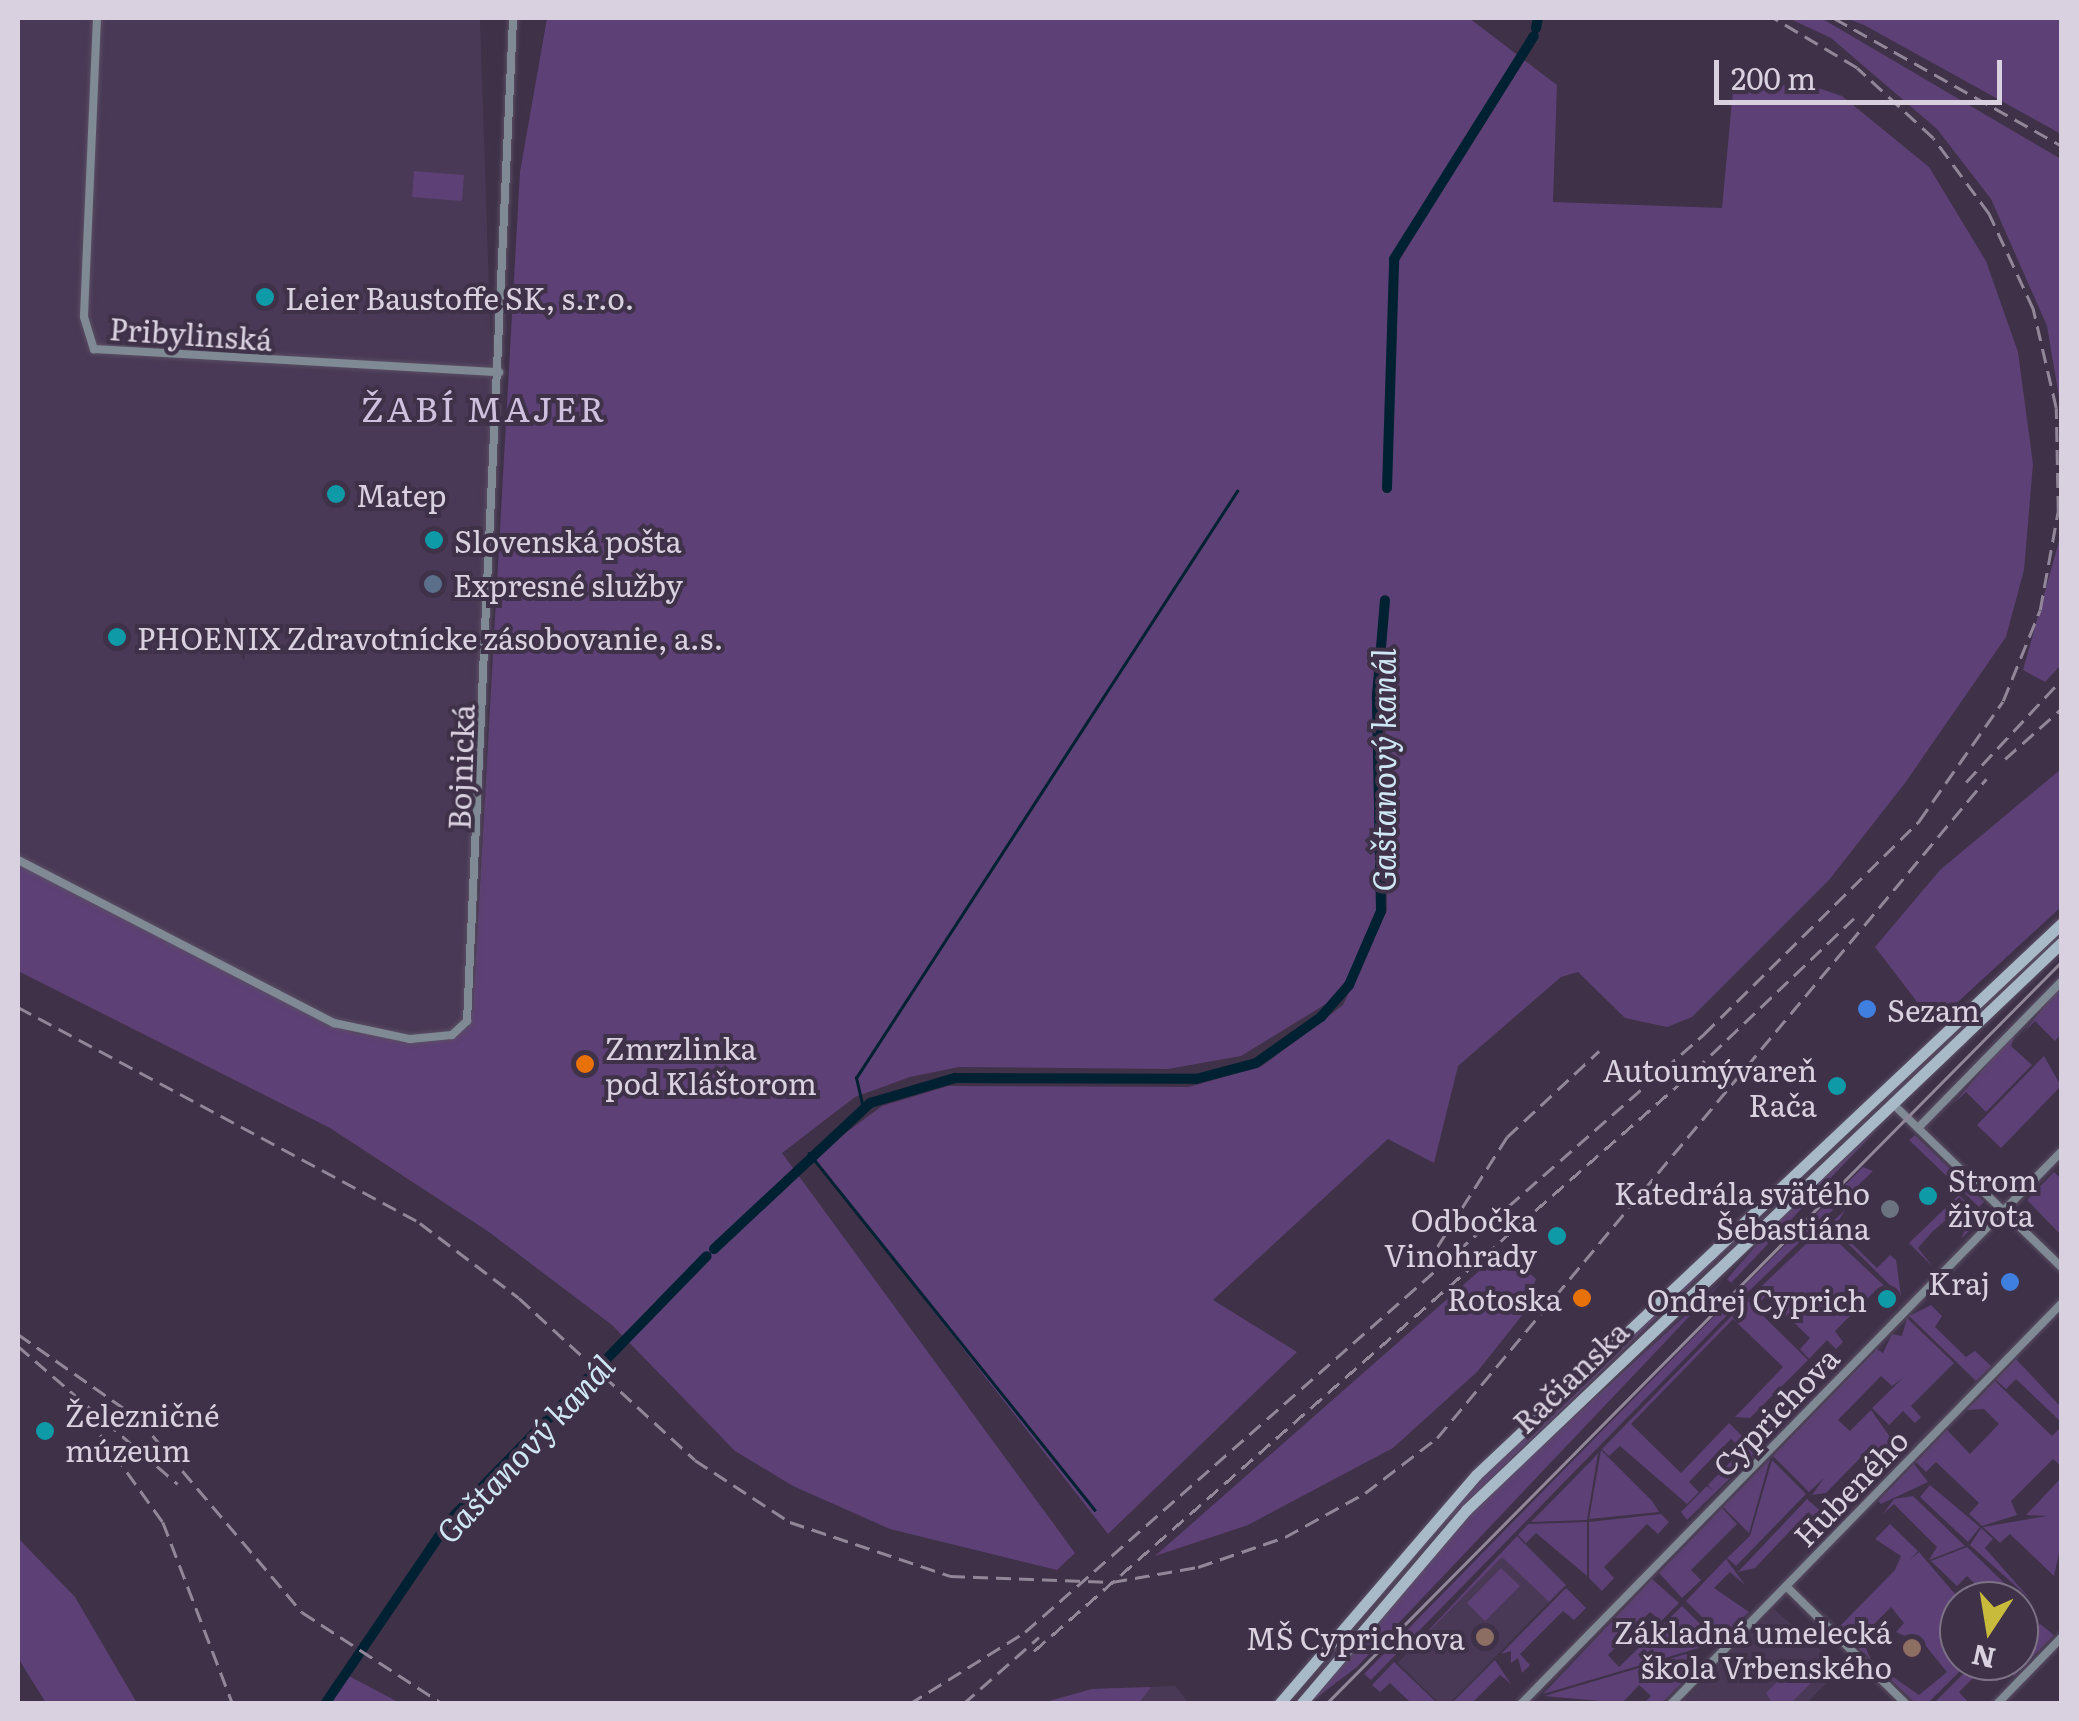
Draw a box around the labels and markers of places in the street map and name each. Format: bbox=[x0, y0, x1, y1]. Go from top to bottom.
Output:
place label: Leier Baustoffe SK, s.r.o. bbox=[285, 279, 635, 315]
marker: Leier Baustoffe SK, s.r.o. bbox=[254, 286, 276, 308]
place label: Matep bbox=[356, 476, 447, 512]
marker: Matep bbox=[325, 483, 347, 505]
place label: Slovenská pošta bbox=[454, 522, 682, 558]
marker: Slovenská pošta bbox=[423, 529, 445, 551]
place label: Expresné služby bbox=[453, 566, 683, 602]
marker: Expresné služby bbox=[422, 573, 444, 595]
place label: PHOENIX Zdravotnícke zásobovanie, a.s. bbox=[137, 619, 723, 655]
marker: PHOENIX Zdravotnícke zásobovanie, a.s. bbox=[106, 626, 128, 648]
place label: Sezam bbox=[1887, 991, 1980, 1027]
marker: Sezam bbox=[1856, 998, 1878, 1020]
place label: Zmrzlinka pod Kláštorom bbox=[605, 1029, 817, 1100]
place label: Autoumývareň Rača bbox=[1603, 1051, 1817, 1122]
marker: Zmrzlinka pod Kláštorom bbox=[574, 1053, 596, 1075]
marker: Autoumývareň Rača bbox=[1826, 1075, 1848, 1097]
place label: Strom života bbox=[1948, 1161, 2037, 1232]
place label: Katedrála svätého Šebastiána bbox=[1614, 1174, 1870, 1244]
marker: Strom života bbox=[1917, 1185, 1939, 1207]
marker: Katedrála svätého Šebastiána bbox=[1879, 1198, 1901, 1220]
place label: Odbočka Vinohrady bbox=[1384, 1201, 1537, 1272]
marker: Odbočka Vinohrady bbox=[1546, 1225, 1568, 1247]
place label: Kraj bbox=[1928, 1264, 1990, 1300]
marker: Kraj bbox=[1999, 1271, 2021, 1293]
place label: Rotoska bbox=[1447, 1280, 1562, 1316]
place label: Ondrej Cyprich bbox=[1647, 1281, 1867, 1317]
marker: Rotoska bbox=[1571, 1287, 1593, 1309]
marker: Ondrej Cyprich bbox=[1876, 1288, 1898, 1310]
place label: Železničné múzeum bbox=[65, 1396, 220, 1466]
marker: Železničné múzeum bbox=[34, 1420, 56, 1442]
place label: Základná umelecká škola Vrbenského bbox=[1614, 1613, 1892, 1684]
place label: MŠ Cyprichova bbox=[1246, 1619, 1465, 1655]
marker: MŠ Cyprichova bbox=[1474, 1626, 1496, 1648]
marker: Základná umelecká škola Vrbenského bbox=[1901, 1637, 1923, 1659]

